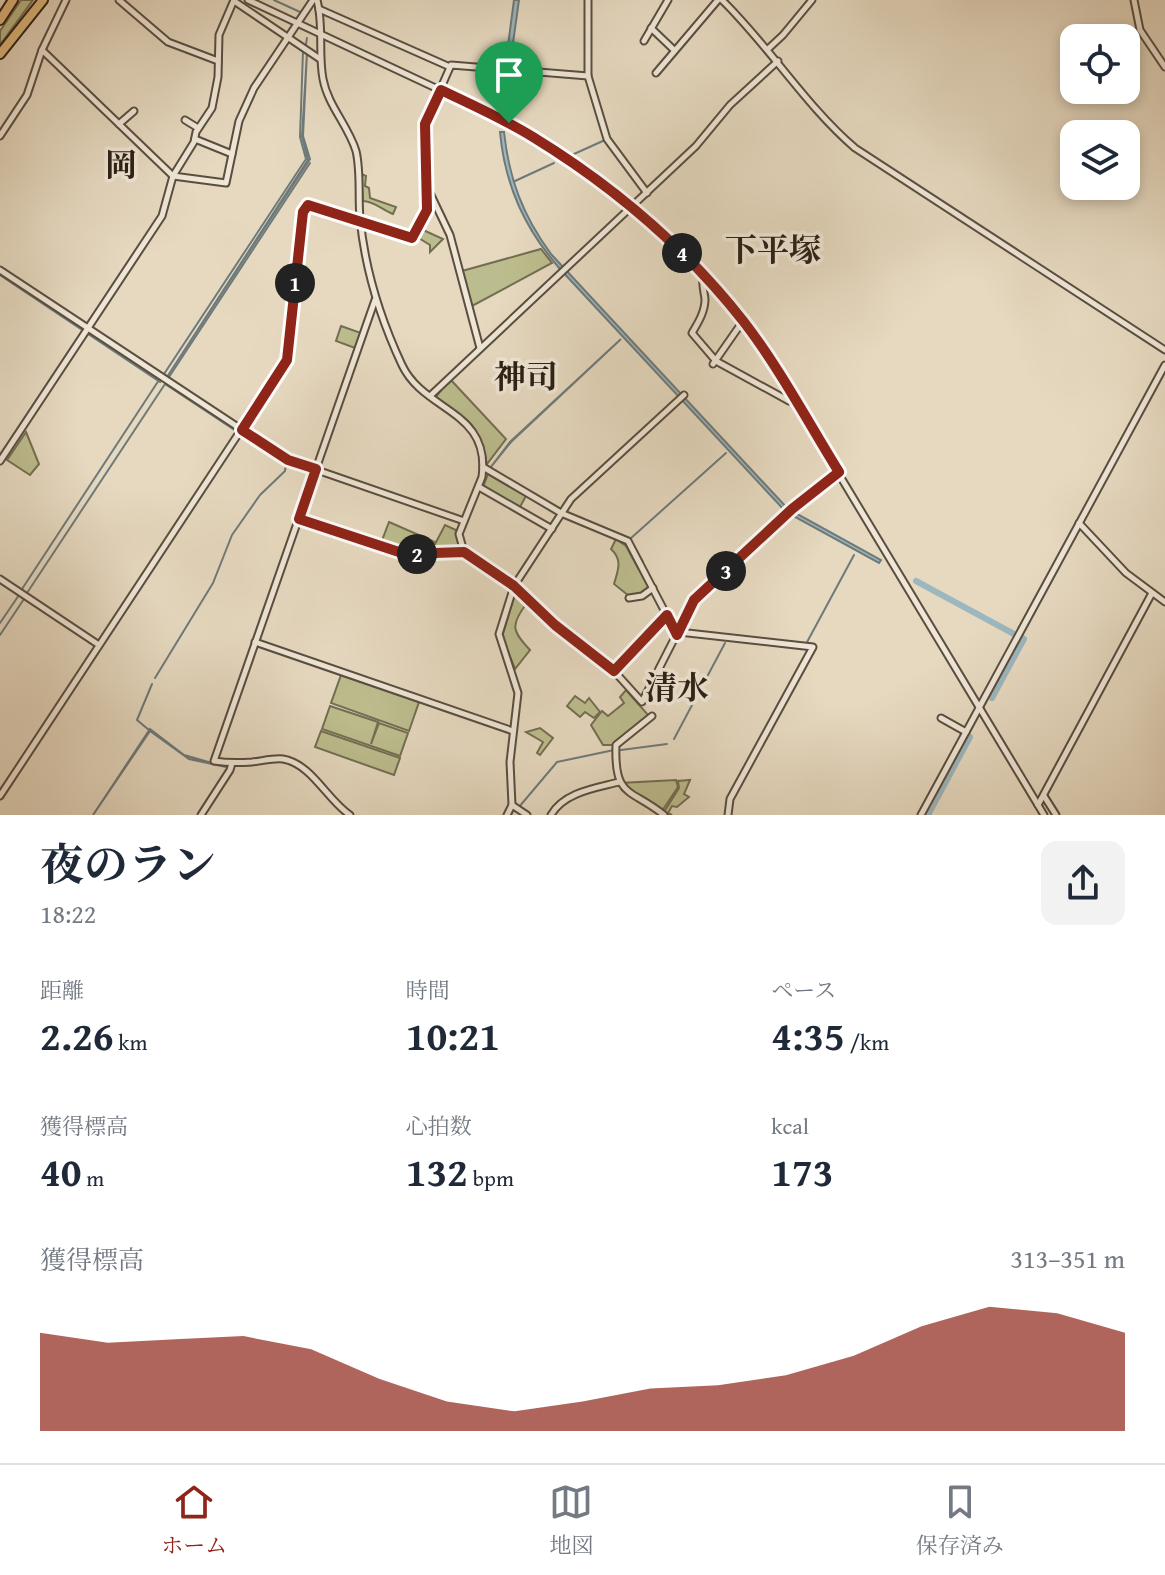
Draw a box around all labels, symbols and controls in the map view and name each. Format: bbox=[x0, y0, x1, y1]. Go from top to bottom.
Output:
map controls bbox=[1060, 24, 1140, 200]
button: locate bbox=[1060, 24, 1140, 104]
pin bbox=[475, 41, 543, 123]
icon: arrive bbox=[487, 53, 531, 97]
button: layers bbox=[1060, 120, 1140, 200]
district label: 岡 bbox=[105, 141, 137, 188]
district label: 下平塚 bbox=[725, 226, 821, 273]
pin: 4 bbox=[662, 233, 702, 273]
text: 4 bbox=[676, 237, 688, 269]
pin: 1 bbox=[275, 263, 315, 303]
text: 1 bbox=[289, 267, 301, 299]
district label: 神司 bbox=[494, 353, 558, 400]
pin: 2 bbox=[397, 534, 437, 574]
text: 2 bbox=[411, 538, 423, 570]
pin: 3 bbox=[706, 551, 746, 591]
text: 3 bbox=[720, 555, 732, 587]
district label: 清水 bbox=[645, 664, 709, 711]
text: 夜のラン bbox=[40, 832, 216, 896]
button: share bbox=[1041, 841, 1125, 925]
text: 18:22 bbox=[40, 894, 96, 933]
text: 距離 bbox=[40, 974, 84, 1006]
text: 時間 bbox=[406, 974, 450, 1006]
text: ペース bbox=[771, 974, 836, 1006]
text: 2.26 bbox=[40, 1006, 113, 1065]
text: 10:21 bbox=[406, 1006, 500, 1065]
text: 4:35 bbox=[771, 1006, 845, 1065]
text: km bbox=[113, 1026, 147, 1058]
text: /km bbox=[845, 1026, 889, 1058]
text: 獲得標高 bbox=[40, 1110, 128, 1142]
text: 心拍数 bbox=[406, 1110, 472, 1142]
text: kcal bbox=[771, 1110, 809, 1142]
text: 40 bbox=[40, 1142, 81, 1201]
text: 132 bbox=[406, 1142, 468, 1201]
text: 173 bbox=[771, 1142, 834, 1201]
text: m bbox=[81, 1162, 104, 1194]
text: bpm bbox=[468, 1162, 514, 1194]
text: 313–351 m bbox=[1011, 1239, 1125, 1278]
text: 獲得標高 bbox=[40, 1240, 144, 1279]
tab: ホーム bbox=[161, 1480, 227, 1561]
tab: 地図 bbox=[549, 1480, 594, 1561]
tab: 保存済み bbox=[916, 1480, 1004, 1561]

